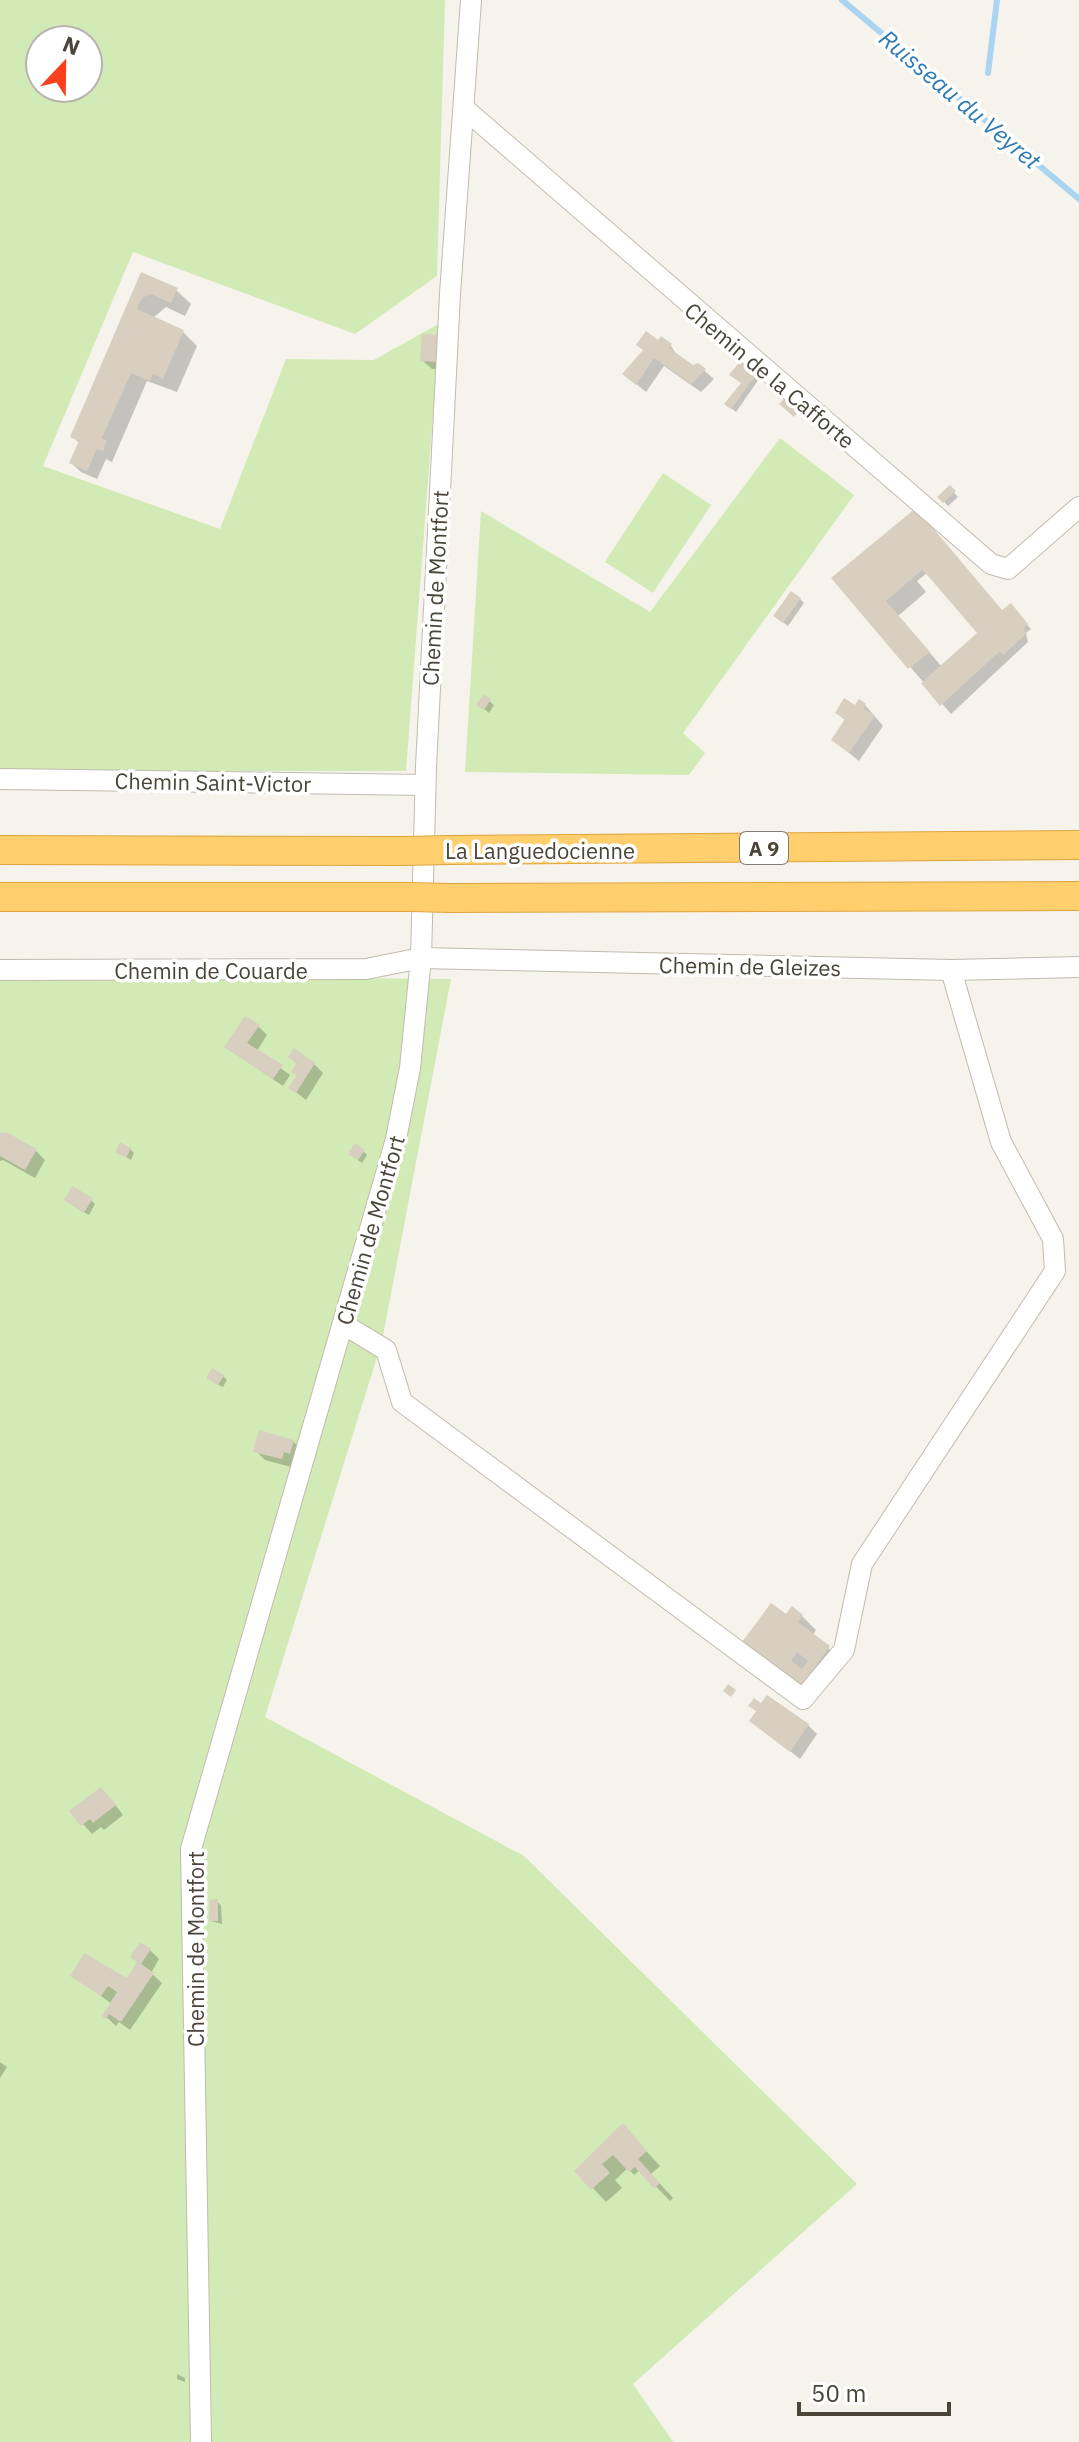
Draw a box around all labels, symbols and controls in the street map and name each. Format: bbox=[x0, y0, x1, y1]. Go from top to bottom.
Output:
water label: Ruisseau du Veyret bbox=[873, 22, 1048, 177]
north arrow bbox=[24, 24, 104, 104]
text: N bbox=[59, 29, 84, 61]
street label: Chemin de la Cafforte bbox=[679, 295, 861, 455]
street label: Chemin de Montfort bbox=[415, 489, 455, 687]
street label: Chemin Saint-Victor bbox=[114, 766, 312, 798]
road number: A 9 bbox=[740, 832, 788, 864]
street label: La Languedocienne bbox=[445, 836, 635, 865]
street label: Chemin de Gleizes bbox=[659, 950, 841, 982]
street label: Chemin de Couarde bbox=[114, 956, 308, 985]
street label: Chemin de Montfort bbox=[329, 1132, 411, 1328]
street label: Chemin de Montfort bbox=[181, 1851, 210, 2047]
scale bar bbox=[799, 2366, 949, 2416]
text: 50 m bbox=[811, 2377, 866, 2409]

